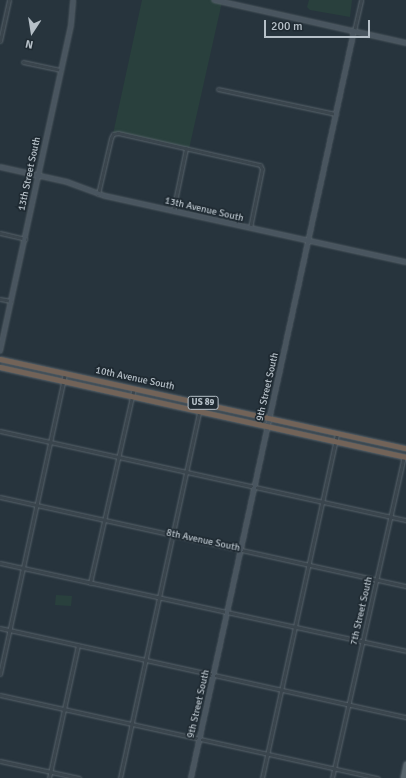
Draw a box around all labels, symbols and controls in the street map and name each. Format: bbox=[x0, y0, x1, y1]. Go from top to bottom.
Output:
north arrow bbox=[12, 12, 52, 52]
scale bar bbox=[266, 12, 372, 38]
text: 200 m bbox=[271, 19, 303, 34]
text: N bbox=[24, 37, 34, 51]
street label: 13th Street South bbox=[16, 136, 44, 212]
street label: 13th Avenue South bbox=[163, 195, 245, 225]
street label: 9th Street South bbox=[254, 352, 282, 422]
street label: 10th Avenue South bbox=[94, 365, 176, 393]
road number: US 89 bbox=[187, 396, 219, 410]
street label: 8th Avenue South bbox=[165, 527, 241, 555]
street label: 7th Street South bbox=[348, 576, 376, 646]
street label: 9th Street South bbox=[185, 669, 213, 739]

